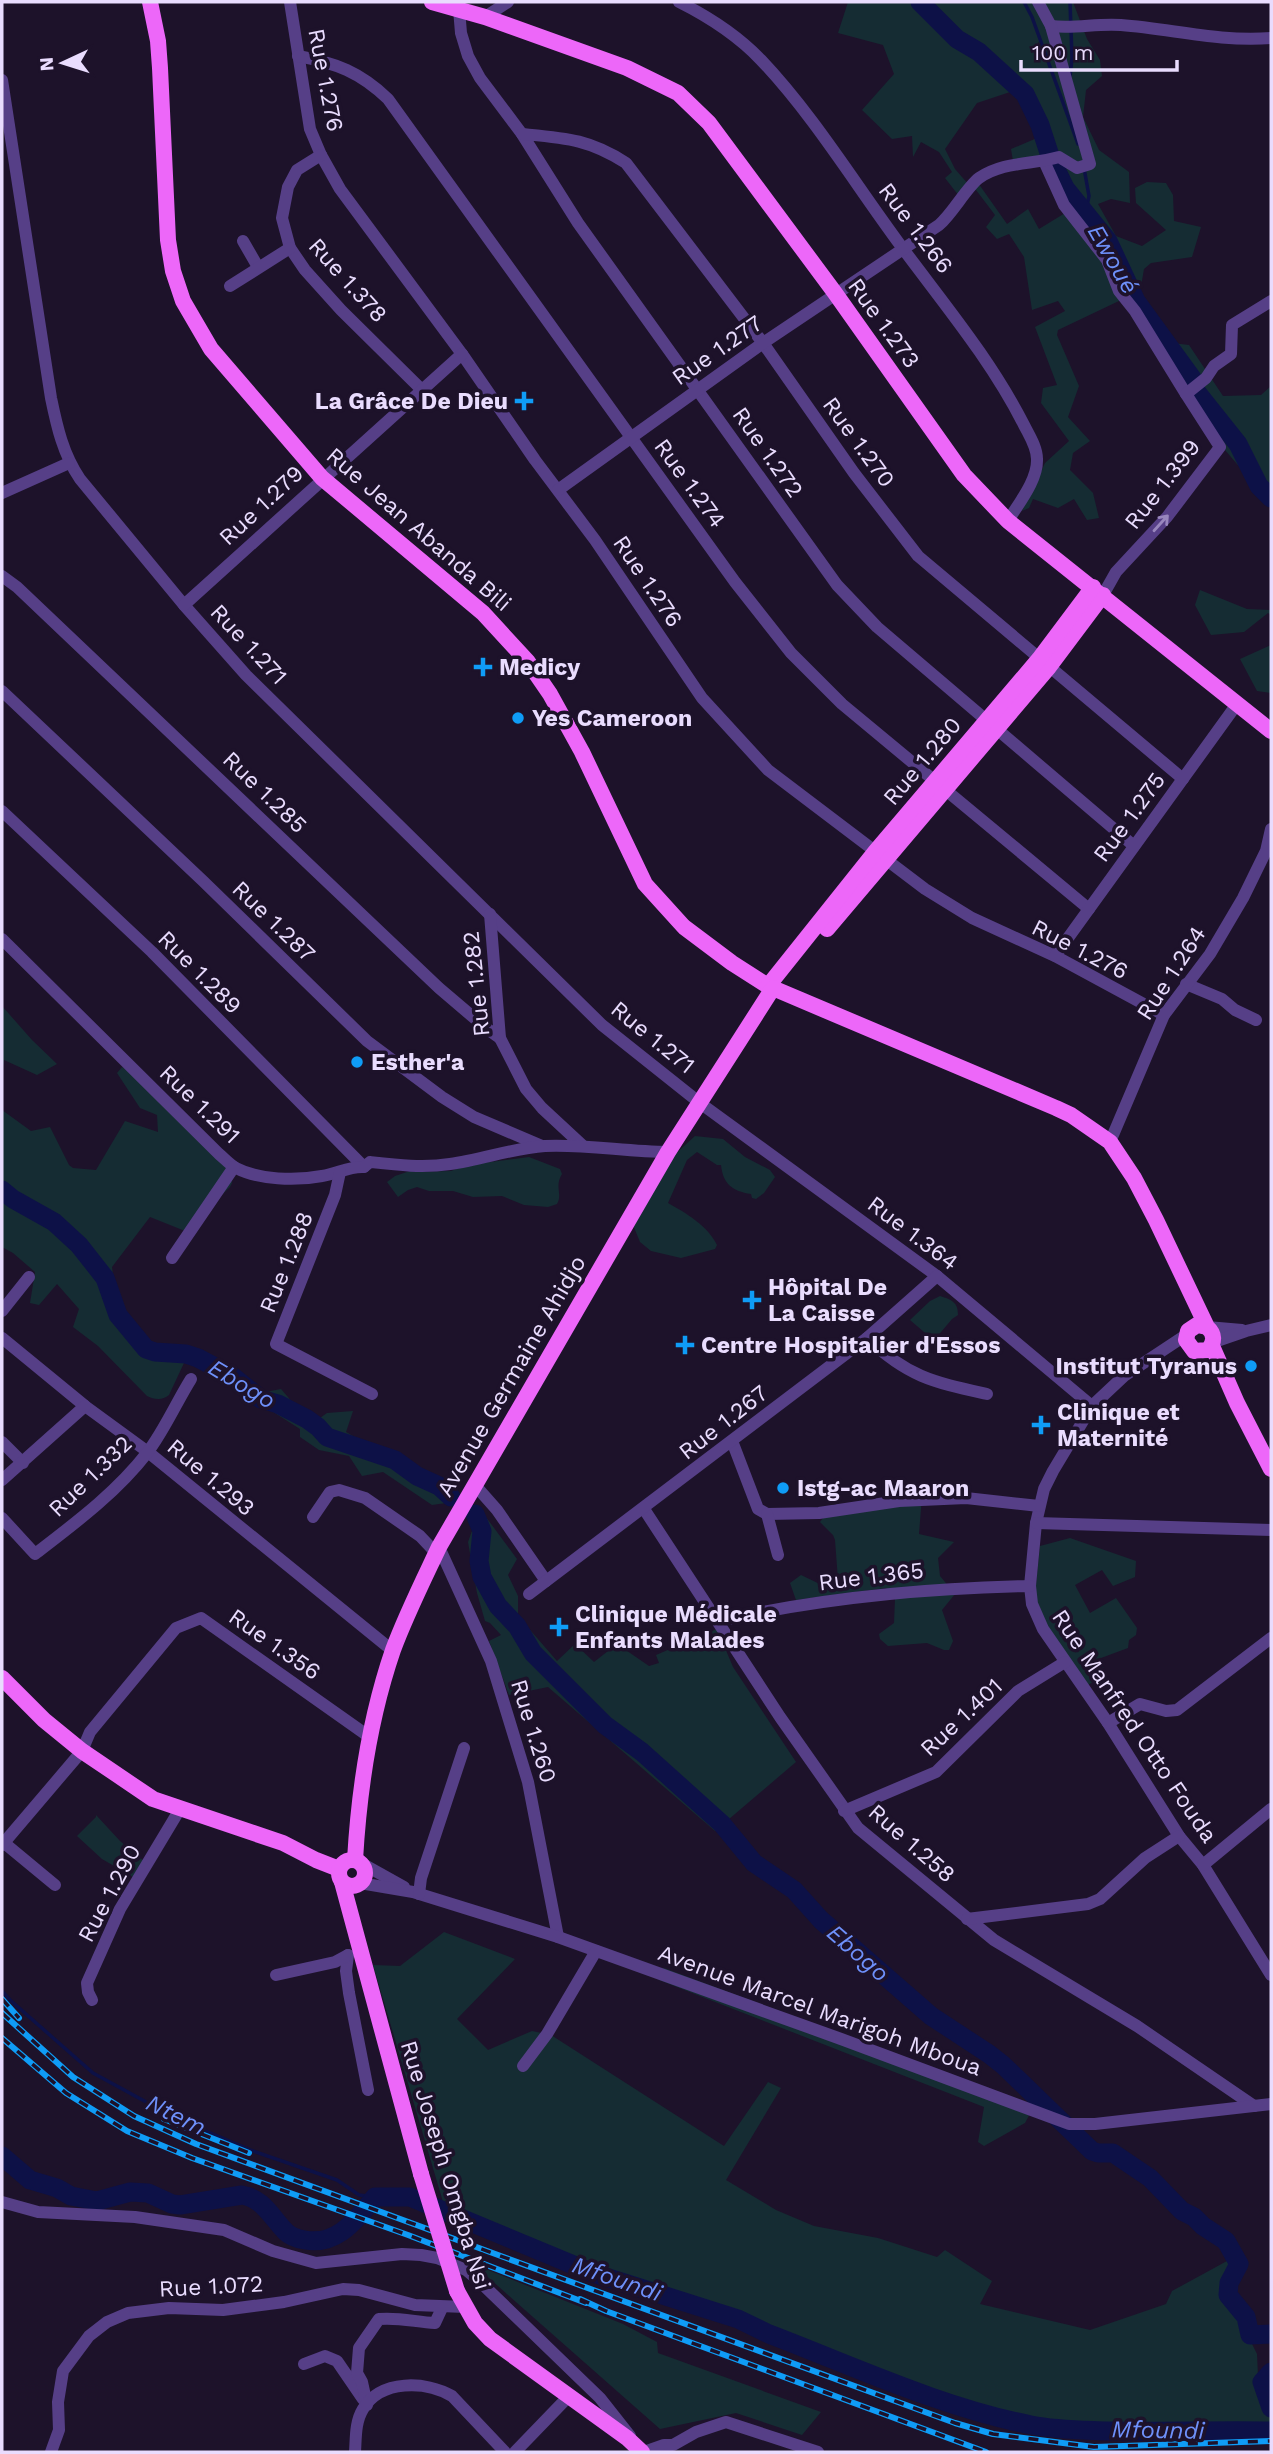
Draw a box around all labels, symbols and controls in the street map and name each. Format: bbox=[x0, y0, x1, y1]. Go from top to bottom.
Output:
street label: Rue 1.276 bbox=[302, 26, 349, 134]
north arrow bbox=[28, 28, 98, 98]
scale bar bbox=[1021, 28, 1177, 72]
text: 100 m bbox=[1032, 40, 1094, 65]
text: N bbox=[35, 56, 59, 72]
street label: Rue 1.266 bbox=[873, 178, 958, 279]
water label: Ewoué bbox=[1082, 219, 1144, 299]
street label: Rue 1.378 bbox=[303, 233, 392, 328]
street label: Rue 1.273 bbox=[842, 273, 925, 373]
street label: Rue 1.277 bbox=[667, 310, 768, 391]
place label: La Grâce De Dieu bbox=[315, 388, 508, 415]
marker: La Grâce De Dieu bbox=[514, 391, 534, 411]
street label: Rue 1.270 bbox=[817, 392, 900, 493]
street label: Rue 1.272 bbox=[727, 402, 809, 503]
street label: Rue 1.274 bbox=[648, 434, 731, 533]
street label: Rue 1.399 bbox=[1119, 434, 1206, 535]
street label: Rue Jean Abanda Bili bbox=[321, 442, 517, 617]
street label: Rue 1.279 bbox=[214, 460, 309, 551]
one-way arrow bbox=[1153, 515, 1170, 532]
street label: Rue 1.276 bbox=[607, 530, 688, 632]
street label: Rue 1.271 bbox=[205, 599, 293, 690]
place label: Medicy bbox=[499, 654, 580, 681]
marker: Medicy bbox=[473, 657, 493, 677]
place label: Yes Cameroon bbox=[532, 705, 692, 732]
marker: Yes Cameroon bbox=[510, 710, 526, 726]
street label: Rue 1.280 bbox=[878, 712, 967, 811]
street label: Rue 1.285 bbox=[217, 746, 312, 839]
street label: Rue 1.275 bbox=[1088, 767, 1171, 867]
street label: Rue 1.287 bbox=[227, 875, 321, 967]
street label: Rue 1.276 bbox=[1027, 914, 1132, 985]
street label: Rue 1.264 bbox=[1131, 921, 1212, 1025]
street label: Rue 1.289 bbox=[152, 925, 247, 1020]
street label: Rue 1.282 bbox=[458, 930, 495, 1038]
street label: Rue 1.271 bbox=[605, 995, 700, 1079]
place label: Esther'a bbox=[371, 1049, 465, 1076]
marker: Esther'a bbox=[349, 1054, 365, 1070]
street label: Rue 1.291 bbox=[154, 1059, 246, 1149]
street label: Rue 1.364 bbox=[862, 1191, 963, 1276]
street label: Rue 1.288 bbox=[254, 1208, 319, 1317]
street label: Avenue Germaine Ahidjo bbox=[431, 1251, 592, 1502]
place label: Hôpital De La Caisse bbox=[768, 1274, 887, 1327]
marker: Hôpital De La Caisse bbox=[742, 1290, 762, 1310]
place label: Centre Hospitalier d'Essos bbox=[701, 1332, 1000, 1359]
marker: Centre Hospitalier d'Essos bbox=[675, 1335, 695, 1355]
water label: Ebogo bbox=[203, 1353, 281, 1415]
place label: Institut Tyranus bbox=[1055, 1353, 1237, 1380]
marker: Institut Tyranus bbox=[1243, 1358, 1259, 1374]
street label: Rue 1.267 bbox=[674, 1379, 773, 1465]
place label: Clinique et Maternité bbox=[1057, 1399, 1180, 1452]
marker: Clinique et Maternité bbox=[1031, 1415, 1051, 1435]
street label: Rue 1.332 bbox=[43, 1430, 138, 1523]
street label: Rue 1.293 bbox=[162, 1433, 260, 1522]
place label: Istg-ac Maaron bbox=[797, 1475, 969, 1502]
marker: Istg-ac Maaron bbox=[775, 1480, 791, 1496]
street label: Rue 1.365 bbox=[817, 1557, 925, 1596]
place label: Clinique Médicale Enfants Malades bbox=[575, 1601, 777, 1654]
street label: Rue 1.356 bbox=[224, 1603, 326, 1686]
street label: Rue Manfred Otto Fouda bbox=[1046, 1605, 1223, 1848]
marker: Clinique Médicale Enfants Malades bbox=[549, 1617, 569, 1637]
street label: Rue 1.401 bbox=[915, 1673, 1008, 1762]
street label: Rue 1.260 bbox=[505, 1676, 562, 1786]
street label: Rue 1.258 bbox=[863, 1798, 961, 1888]
street label: Rue 1.290 bbox=[72, 1840, 146, 1947]
water label: Ebogo bbox=[821, 1918, 895, 1988]
street label: Avenue Marcel Marigoh Mboua bbox=[654, 1939, 985, 2082]
street label: Rue Joseph Omgba Nsi bbox=[395, 2037, 496, 2293]
water label: Ntem bbox=[142, 2089, 210, 2141]
water label: Mfoundi bbox=[568, 2251, 666, 2308]
street label: Rue 1.072 bbox=[158, 2270, 264, 2303]
water label: Mfoundi bbox=[1111, 2415, 1206, 2445]

